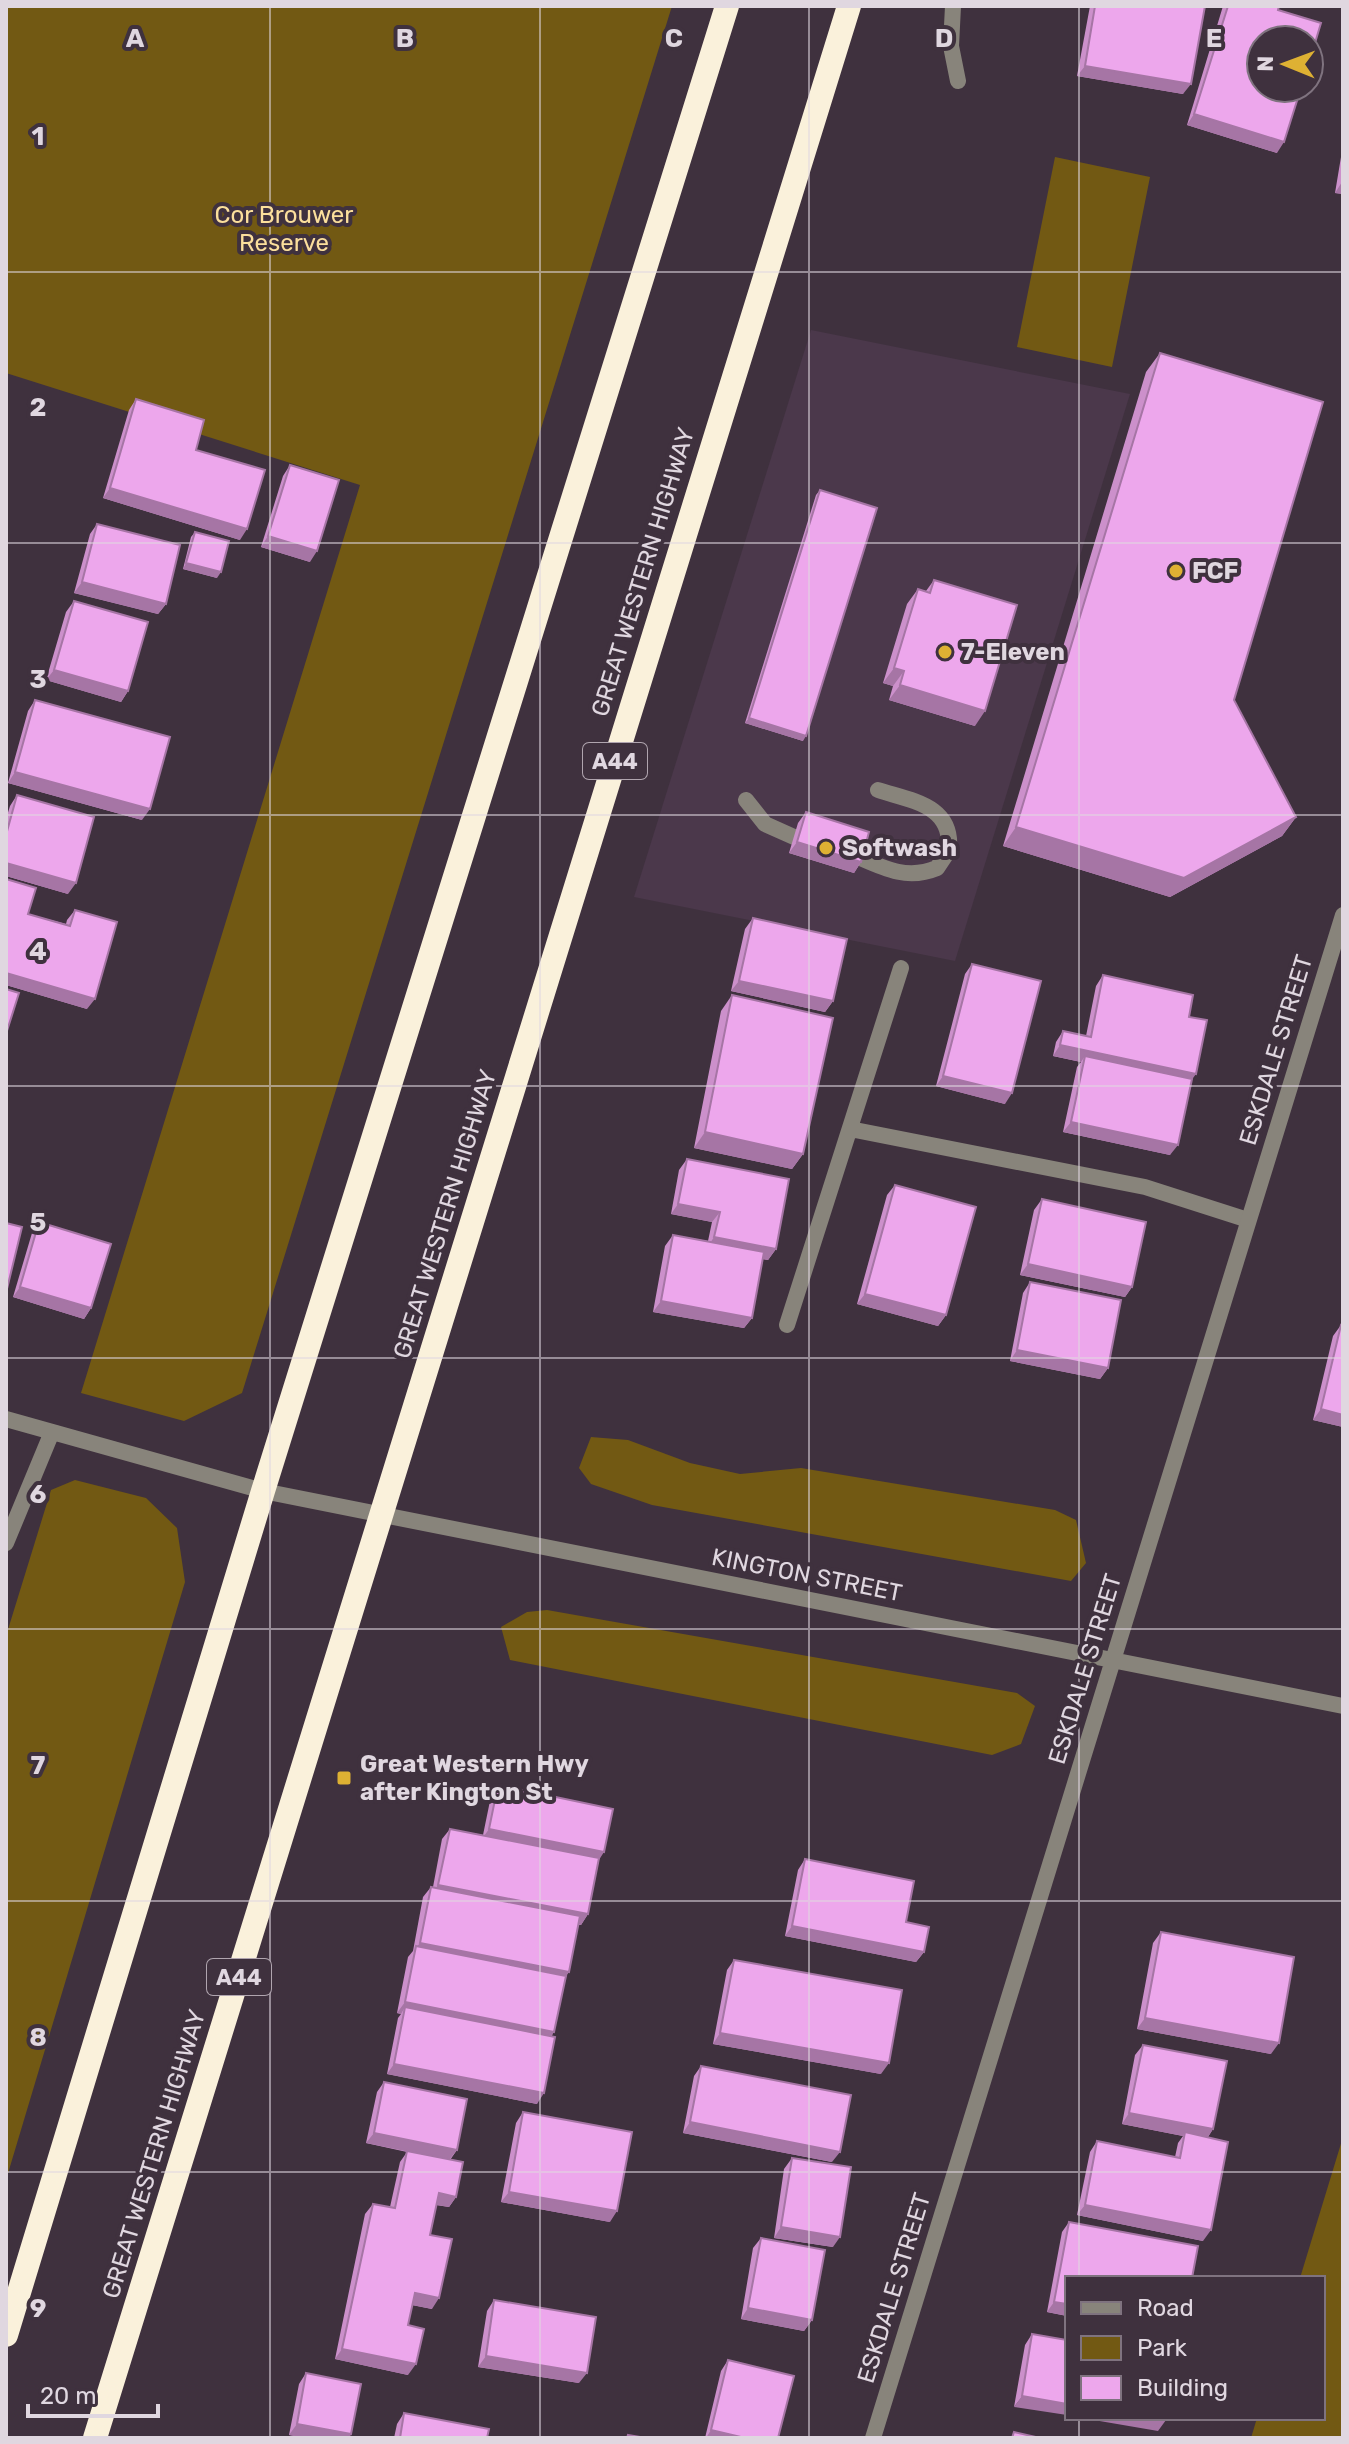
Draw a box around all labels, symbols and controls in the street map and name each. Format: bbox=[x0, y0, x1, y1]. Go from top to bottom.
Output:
text: A bbox=[126, 23, 145, 54]
text: B bbox=[396, 23, 414, 54]
text: C bbox=[665, 23, 683, 54]
text: D bbox=[935, 23, 953, 54]
text: E bbox=[1206, 23, 1222, 54]
north arrow bbox=[1245, 24, 1325, 104]
text: N bbox=[1252, 56, 1279, 72]
text: 1 bbox=[32, 121, 44, 152]
park label: Cor Brouwer Reserve bbox=[215, 201, 353, 257]
text: 2 bbox=[30, 392, 46, 423]
street label: GREAT WESTERN HIGHWAY bbox=[586, 424, 700, 720]
place label: FCF bbox=[1192, 557, 1238, 585]
marker: FCF bbox=[1167, 562, 1185, 580]
place label: 7-Eleven bbox=[961, 638, 1065, 666]
marker: 7-Eleven bbox=[936, 643, 954, 661]
text: 3 bbox=[29, 664, 47, 695]
road number: A44 bbox=[583, 743, 647, 779]
place label: Softwash bbox=[842, 834, 957, 862]
marker: Softwash bbox=[817, 839, 835, 857]
text: 4 bbox=[29, 936, 47, 967]
street label: ESKDALE STREET bbox=[1234, 951, 1318, 1149]
street label: GREAT WESTERN HIGHWAY bbox=[388, 1066, 502, 1362]
text: 5 bbox=[30, 1207, 46, 1238]
text: 6 bbox=[30, 1479, 47, 1510]
street label: KINGTON STREET bbox=[709, 1543, 905, 1607]
street label: ESKDALE STREET bbox=[1043, 1570, 1127, 1768]
text: 7 bbox=[31, 1750, 46, 1781]
place label: Great Western Hwy after Kington St bbox=[360, 1750, 589, 1806]
marker: Great Western Hwy after Kington St bbox=[335, 1769, 353, 1787]
road number: A44 bbox=[207, 1959, 271, 1995]
street label: GREAT WESTERN HIGHWAY bbox=[97, 2006, 211, 2302]
text: 8 bbox=[29, 2022, 47, 2053]
street label: ESKDALE STREET bbox=[852, 2189, 936, 2387]
legend bbox=[1065, 2276, 1325, 2420]
text: 9 bbox=[30, 2293, 46, 2324]
text: Road bbox=[1137, 2294, 1194, 2322]
text: Park bbox=[1137, 2334, 1188, 2362]
scale bar bbox=[28, 2368, 158, 2418]
text: Building bbox=[1137, 2374, 1228, 2402]
text: 20 m bbox=[40, 2382, 97, 2410]

